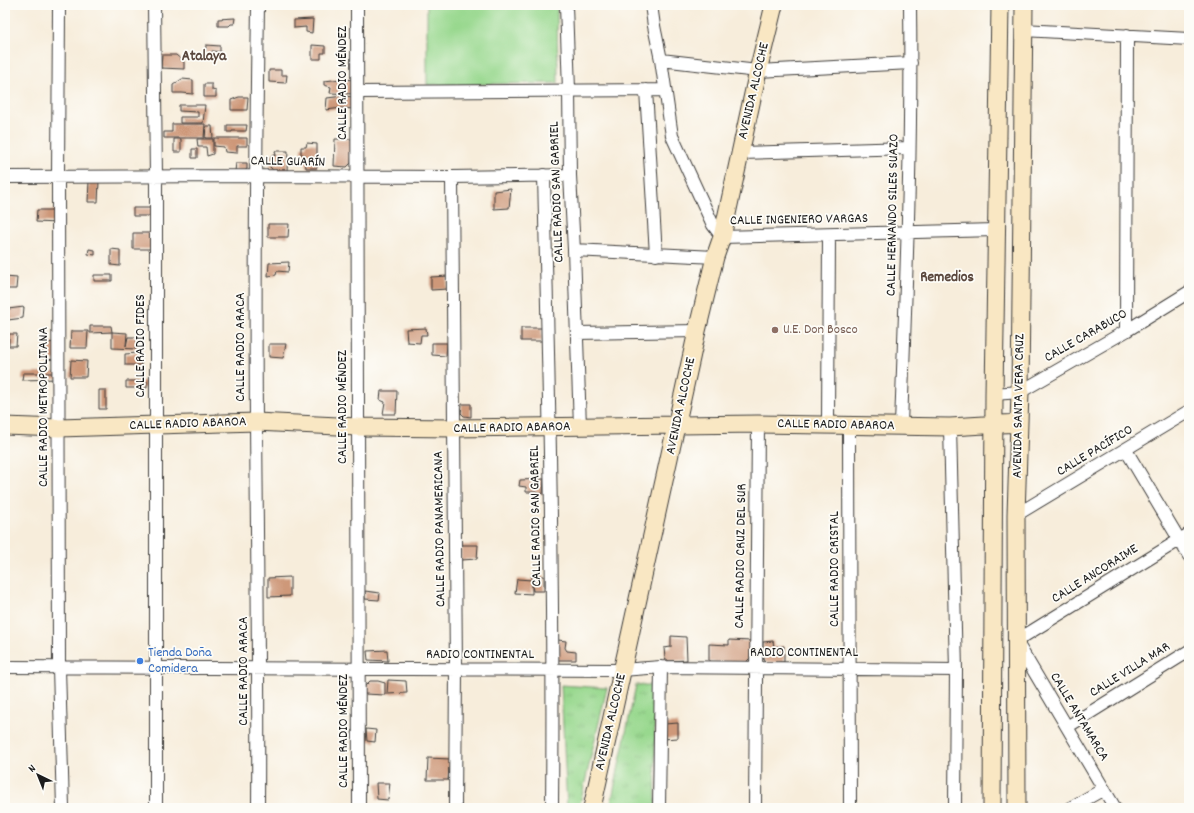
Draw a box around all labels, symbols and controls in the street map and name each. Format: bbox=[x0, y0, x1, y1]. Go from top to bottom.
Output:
street label: CALLE RADIO MÉNDEZ bbox=[333, 25, 353, 140]
street label: AVENIDA ALCOCHE bbox=[733, 40, 775, 141]
district label: Atalaya bbox=[182, 46, 227, 68]
street label: CALLE RADIO SAN GABRIEL bbox=[545, 121, 569, 263]
street label: CALLE HERNANDO SILES SUAZO bbox=[882, 134, 904, 296]
street label: CALLE GUARÍN bbox=[250, 151, 326, 173]
street label: CALLE INGENIERO VARGAS bbox=[730, 209, 868, 231]
district label: Remedios bbox=[920, 267, 974, 289]
street label: CALLE RADIO ARACA bbox=[231, 292, 251, 402]
street label: CALLE RADIO FIDES bbox=[131, 294, 151, 398]
street label: CALLE CARABUCO bbox=[1041, 304, 1131, 368]
place label: U.E. Don Bosco bbox=[783, 320, 858, 340]
marker: U.E. Don Bosco bbox=[770, 325, 780, 335]
street label: CALLE RADIO METROPOLITANA bbox=[34, 327, 54, 487]
street label: AVENIDA SANTA VERA CRUZ bbox=[1008, 333, 1030, 478]
street label: CALLE RADIO MÉNDEZ bbox=[333, 349, 353, 464]
street label: AVENIDA ALCOCHE bbox=[661, 355, 701, 456]
street label: CALLE RADIO ABAROA bbox=[129, 412, 247, 436]
street label: CALLE RADIO ABAROA bbox=[777, 414, 895, 436]
street label: CALLE RADIO ABAROA bbox=[453, 417, 571, 439]
street label: CALLE PACÍFICO bbox=[1053, 420, 1137, 482]
street label: CALLE RADIO SAN GABRIEL bbox=[525, 445, 547, 587]
street label: CALLE RADIO PANAMERICANA bbox=[429, 450, 451, 607]
street label: CALLE RADIO CRUZ DEL SUR bbox=[730, 483, 752, 629]
street label: CALLE RADIO CRISTAL bbox=[825, 511, 845, 627]
street label: CALLE ANCORAIME bbox=[1048, 539, 1143, 609]
street label: CALLE RADIO ARACA bbox=[234, 616, 254, 726]
street label: CALLE VILLA MAR bbox=[1086, 637, 1174, 703]
place label: Tienda Doña Comidera bbox=[148, 643, 212, 679]
street label: RADIO CONTINENTAL bbox=[750, 643, 858, 663]
street label: RADIO CONTINENTAL bbox=[426, 645, 534, 665]
marker: Tienda Doña Comidera bbox=[135, 656, 145, 666]
street label: CALLE ANTAMARCA bbox=[1045, 669, 1114, 766]
street label: AVENIDA ALCOCHE bbox=[590, 671, 632, 772]
street label: CALLE RADIO MÉNDEZ bbox=[334, 673, 354, 788]
north arrow bbox=[18, 755, 58, 795]
text: N bbox=[25, 761, 40, 777]

